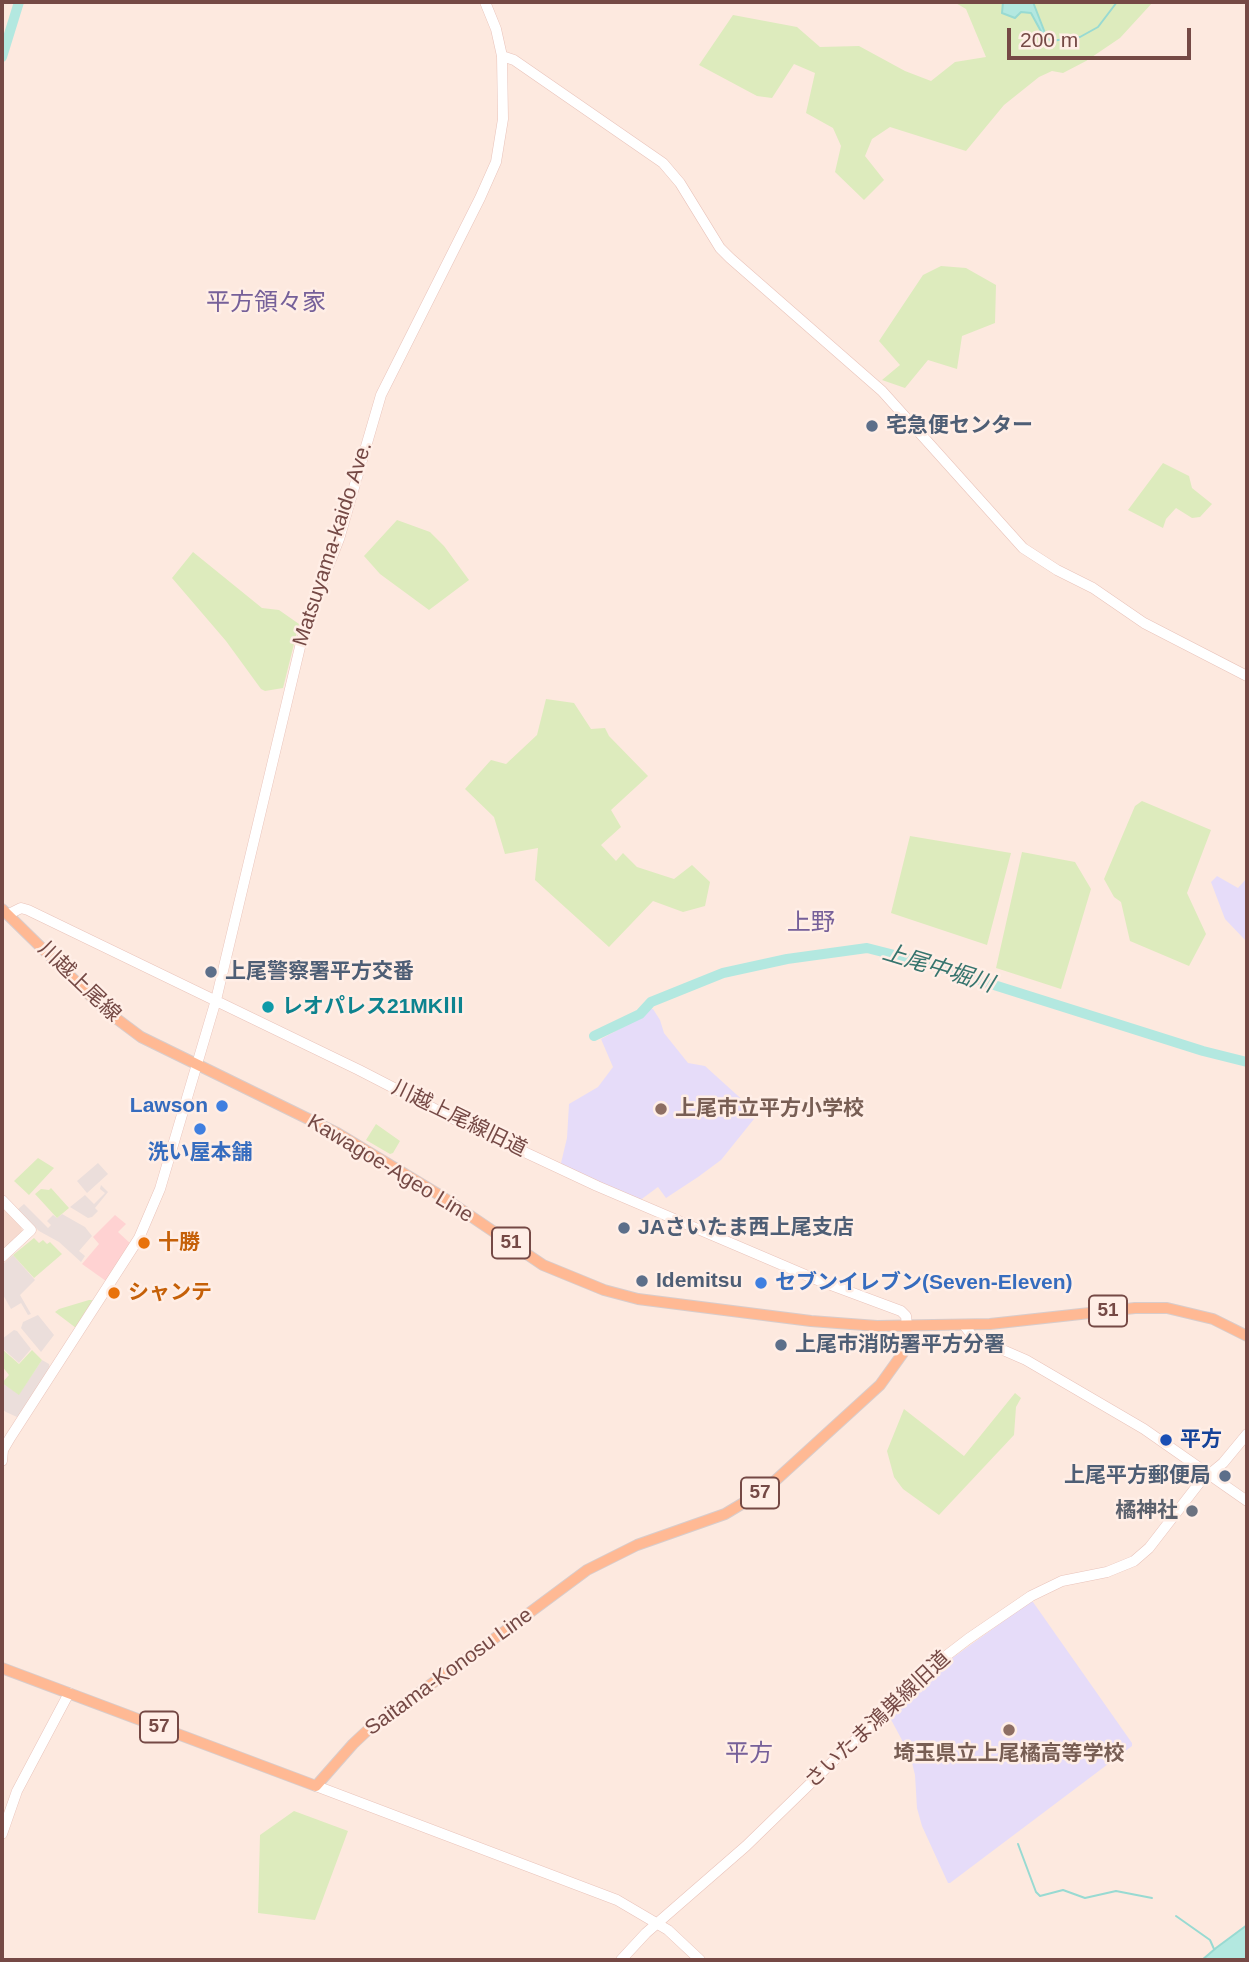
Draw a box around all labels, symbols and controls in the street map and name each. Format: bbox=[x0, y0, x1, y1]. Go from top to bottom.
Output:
scale bar bbox=[1011, 14, 1195, 58]
text: 200 m bbox=[1020, 28, 1078, 51]
district label: 平方領々家 bbox=[206, 289, 326, 317]
place label: 宅急便センター bbox=[886, 413, 1033, 439]
marker: 宅急便センター bbox=[864, 418, 880, 434]
street label: Matsuyama-kaido Ave. bbox=[288, 439, 378, 649]
district label: 上野 bbox=[787, 909, 835, 937]
street label: 川越上尾線 bbox=[32, 936, 126, 1028]
water label: 上尾中堀川 bbox=[879, 939, 997, 999]
place label: 上尾警察署平方交番 bbox=[225, 959, 414, 985]
marker: 上尾警察署平方交番 bbox=[203, 964, 219, 980]
place label: レオパレス21MKⅢ bbox=[282, 994, 464, 1020]
marker: レオパレス21MKⅢ bbox=[260, 999, 276, 1015]
street label: 川越上尾線旧道 bbox=[387, 1075, 531, 1163]
place label: Lawson bbox=[130, 1093, 208, 1119]
place label: 上尾市立平方小学校 bbox=[675, 1096, 864, 1122]
marker: Lawson bbox=[214, 1098, 230, 1114]
marker: 上尾市立平方小学校 bbox=[653, 1101, 669, 1117]
street label: Kawagoe-Ageo Line bbox=[302, 1109, 478, 1229]
marker: 洗い屋本舗 bbox=[192, 1121, 208, 1137]
place label: 洗い屋本舗 bbox=[148, 1140, 252, 1166]
place label: JAさいたま西上尾支店 bbox=[638, 1215, 854, 1241]
marker: JAさいたま西上尾支店 bbox=[616, 1220, 632, 1236]
road number: 51 bbox=[492, 1228, 530, 1259]
place label: 十勝 bbox=[158, 1230, 200, 1256]
marker: 十勝 bbox=[136, 1235, 152, 1251]
place label: Idemitsu bbox=[656, 1268, 742, 1294]
place label: セブンイレブン(Seven-Eleven) bbox=[775, 1270, 1073, 1296]
marker: Idemitsu bbox=[634, 1273, 650, 1289]
marker: セブンイレブン(Seven-Eleven) bbox=[753, 1275, 769, 1291]
place label: シャンテ bbox=[128, 1280, 212, 1306]
marker: シャンテ bbox=[106, 1285, 122, 1301]
road number: 51 bbox=[1089, 1296, 1127, 1326]
place label: 上尾市消防署平方分署 bbox=[795, 1332, 1005, 1358]
marker: 上尾市消防署平方分署 bbox=[773, 1337, 789, 1353]
place label: 平方 bbox=[1180, 1427, 1222, 1453]
marker: 平方 bbox=[1158, 1432, 1174, 1448]
place label: 上尾平方郵便局 bbox=[1064, 1463, 1211, 1489]
marker: 上尾平方郵便局 bbox=[1217, 1468, 1233, 1484]
road number: 57 bbox=[741, 1478, 779, 1508]
place label: 橘神社 bbox=[1115, 1498, 1178, 1524]
marker: 橘神社 bbox=[1184, 1503, 1200, 1519]
street label: Saitama-Konosu Line bbox=[360, 1603, 538, 1741]
street label: さいたま鴻巣線旧道 bbox=[800, 1646, 956, 1794]
road number: 57 bbox=[140, 1712, 178, 1742]
marker: 埼玉県立上尾橘高等学校 bbox=[1001, 1722, 1017, 1738]
district label: 平方 bbox=[725, 1740, 773, 1768]
place label: 埼玉県立上尾橘高等学校 bbox=[894, 1741, 1124, 1767]

